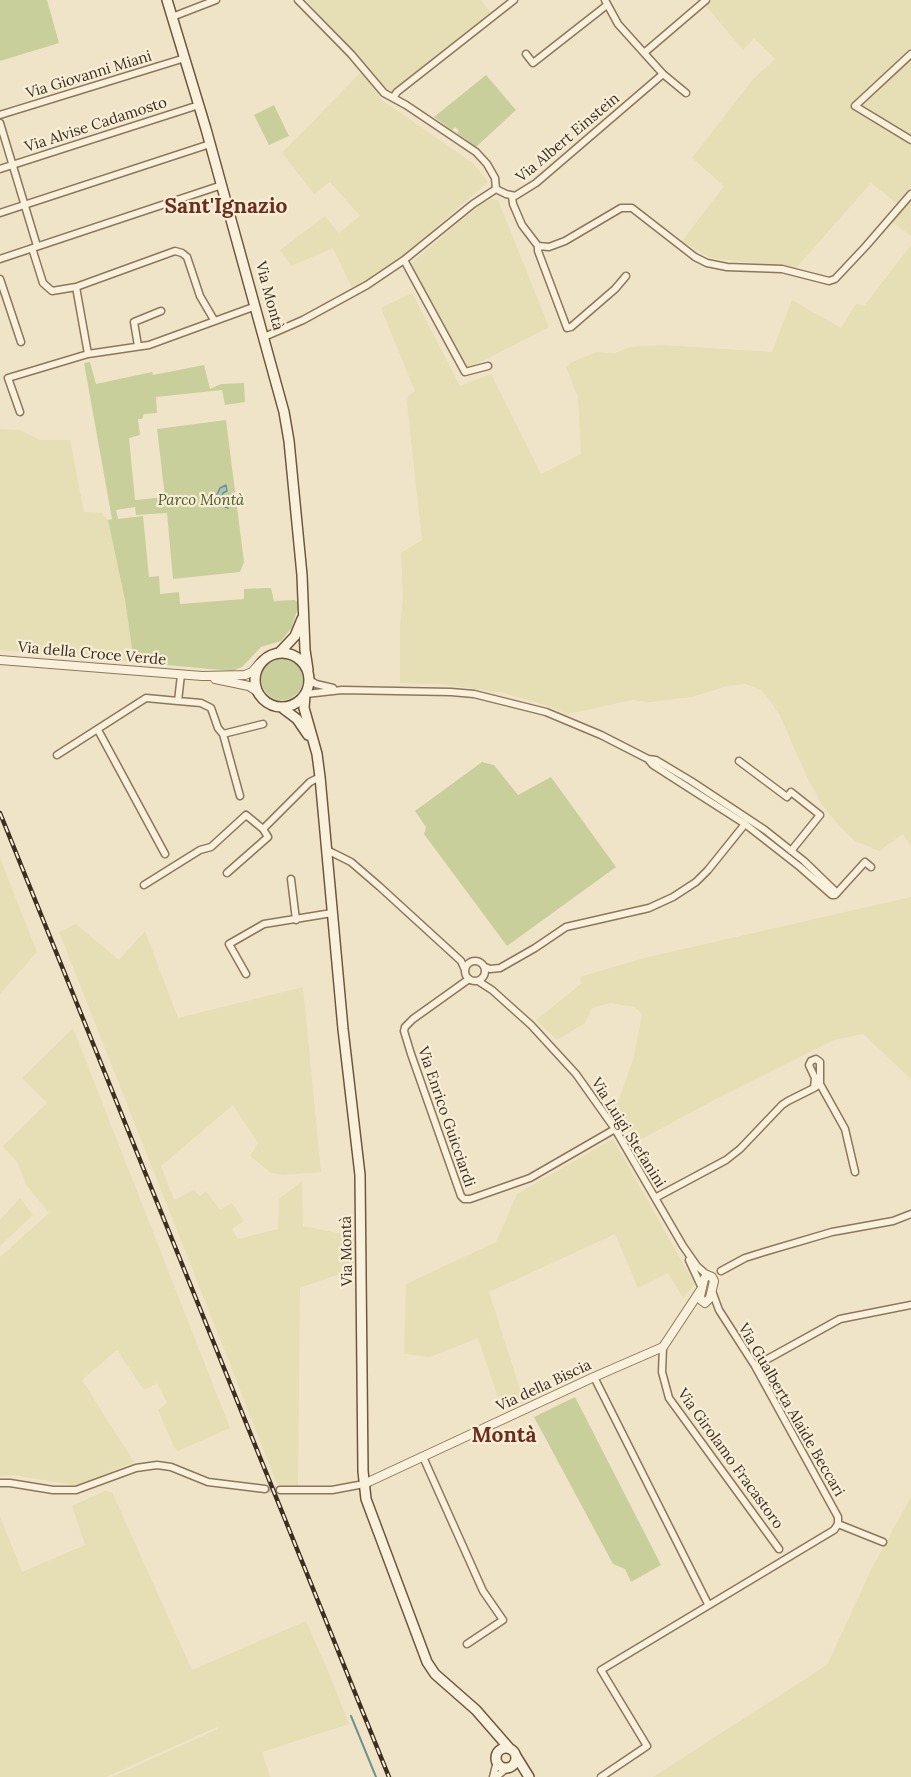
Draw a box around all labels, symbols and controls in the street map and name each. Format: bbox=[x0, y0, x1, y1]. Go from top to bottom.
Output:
street label: Via Giovanni Miani bbox=[24, 47, 154, 103]
street label: Via Albert Einstein bbox=[513, 90, 623, 186]
street label: Via Alvise Cadamosto bbox=[23, 94, 169, 156]
district label: Sant'Ignazio bbox=[165, 194, 287, 220]
street label: Via Montà bbox=[251, 260, 287, 332]
park label: Parco Montà bbox=[158, 492, 244, 510]
street label: Via della Croce Verde bbox=[17, 639, 167, 669]
street label: Via Enrico Guicciardi bbox=[414, 1044, 478, 1190]
street label: Via Luigi Stefanini bbox=[587, 1075, 669, 1191]
street label: Via Montà bbox=[337, 1216, 357, 1286]
street label: Via Gualberta Alaide Beccari bbox=[734, 1320, 848, 1500]
street label: Via della Biscia bbox=[494, 1356, 594, 1416]
street label: Via Girolamo Fracastoro bbox=[673, 1385, 787, 1533]
district label: Montà bbox=[472, 1423, 536, 1449]

